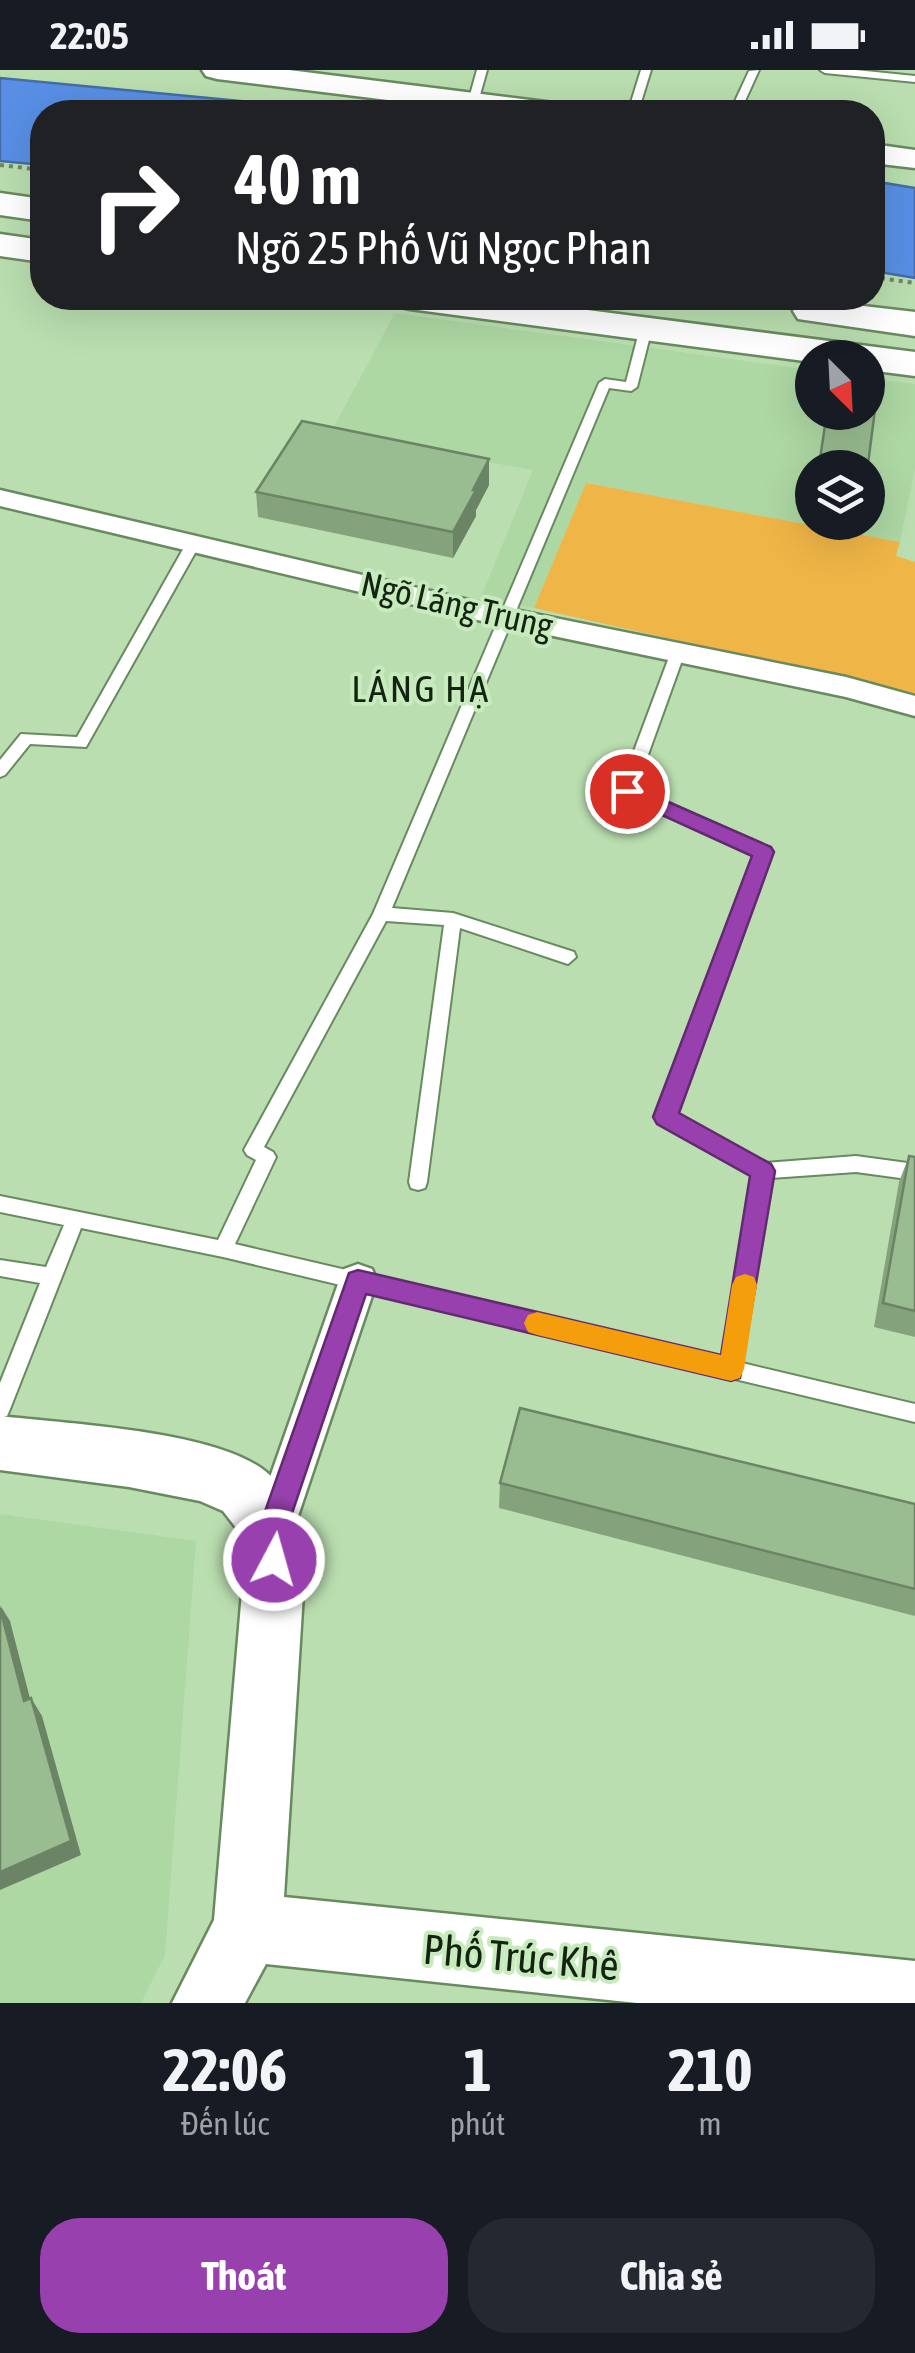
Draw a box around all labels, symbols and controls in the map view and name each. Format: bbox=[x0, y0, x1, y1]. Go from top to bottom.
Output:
text: 22:05 bbox=[50, 14, 129, 57]
text: 40 m bbox=[235, 139, 361, 219]
icon: right bbox=[70, 140, 200, 270]
text: Ngõ 25 Phố Vũ Ngọc Phan bbox=[235, 222, 652, 274]
north arrow bbox=[795, 340, 885, 430]
map controls bbox=[795, 340, 885, 540]
button: layers bbox=[795, 450, 885, 540]
street label: Ngõ Láng Trung bbox=[358, 563, 557, 645]
district label: LÁNG HẠ bbox=[351, 667, 491, 710]
pin bbox=[585, 749, 670, 834]
icon: arrive bbox=[600, 764, 655, 819]
position arrow bbox=[222, 1508, 326, 1612]
street label: Phố Trúc Khê bbox=[421, 1925, 621, 1989]
text: 22:06 bbox=[163, 2035, 287, 2104]
text: 1 bbox=[463, 2035, 492, 2104]
text: 210 bbox=[668, 2035, 752, 2104]
text: Đến lúc bbox=[181, 2105, 269, 2142]
text: phút bbox=[450, 2105, 505, 2142]
text: m bbox=[699, 2105, 722, 2142]
button: Thoát bbox=[40, 2218, 448, 2333]
button: Chia sẻ bbox=[468, 2218, 875, 2333]

